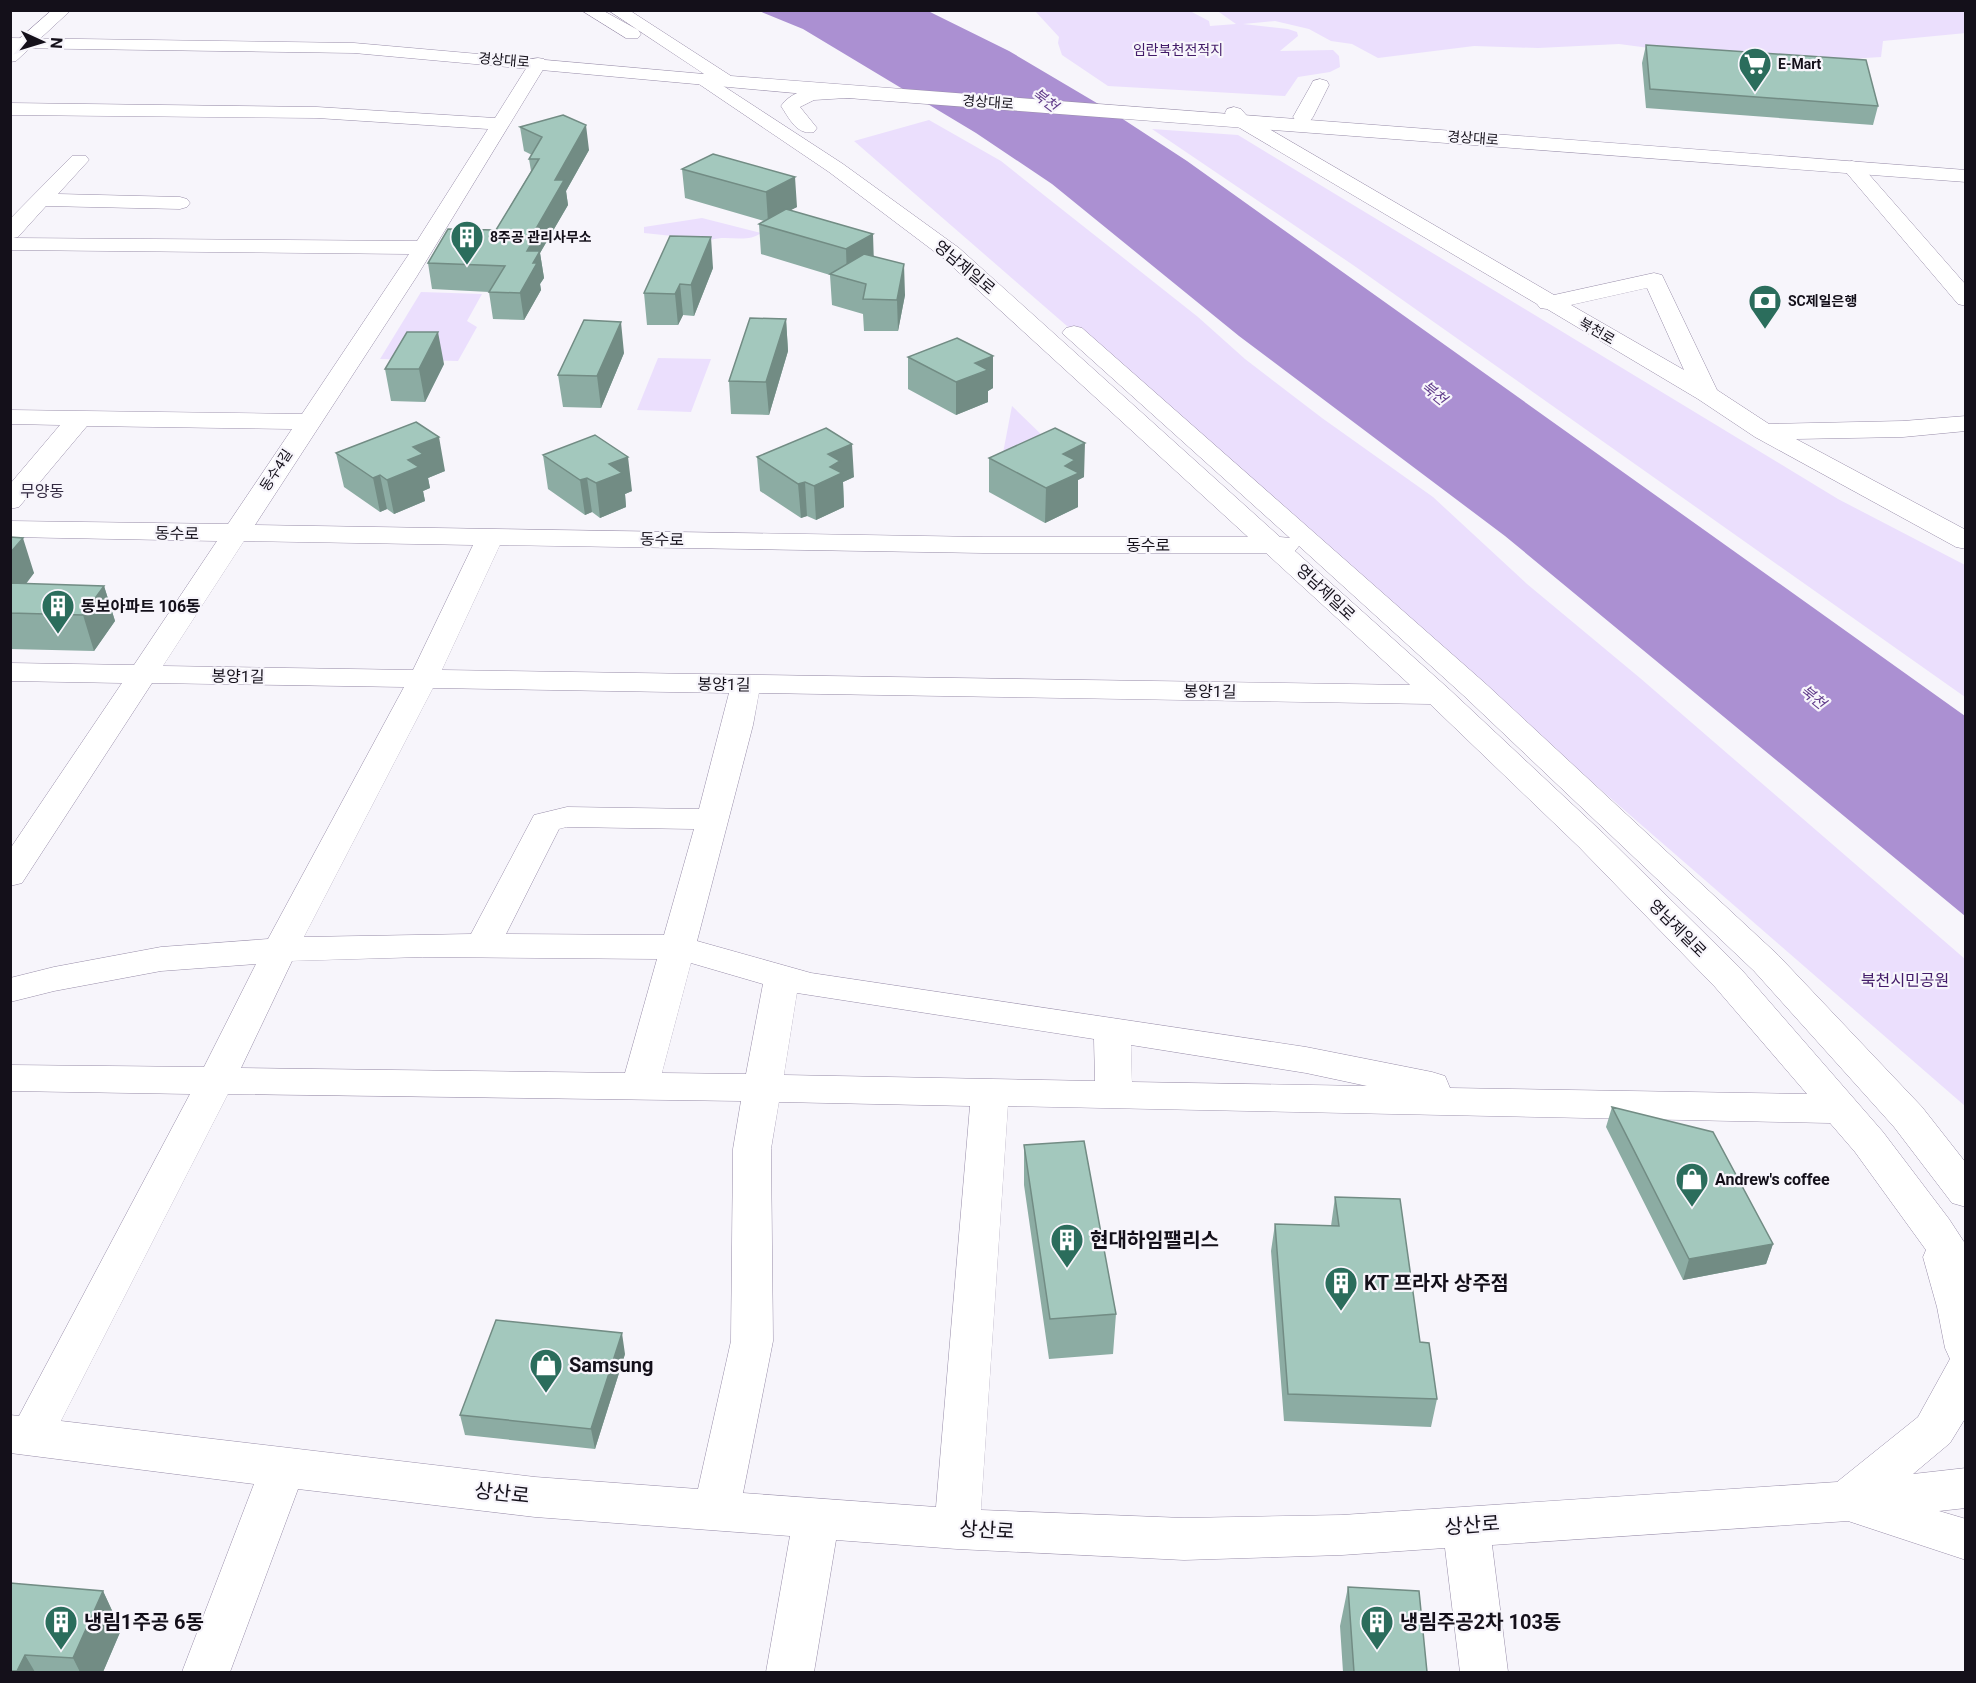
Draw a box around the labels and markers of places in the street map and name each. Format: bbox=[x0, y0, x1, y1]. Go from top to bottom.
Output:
supermarket icon: E-Mart bbox=[1737, 46, 1773, 93]
place label: E-Mart bbox=[1778, 56, 1822, 72]
building icon: 8주공 관리사무소 bbox=[449, 219, 485, 266]
place label: 8주공 관리사무소 bbox=[490, 229, 592, 245]
bank icon: SC제일은행 bbox=[1747, 283, 1783, 330]
place label: SC제일은행 bbox=[1788, 293, 1857, 309]
building icon: 동보아파트 106동 bbox=[40, 588, 76, 635]
place label: 동보아파트 106동 bbox=[81, 597, 201, 616]
shop icon: Andrew's coffee bbox=[1674, 1161, 1710, 1208]
place label: Andrew's coffee bbox=[1715, 1170, 1830, 1189]
building icon: 현대하임팰리스 bbox=[1049, 1222, 1085, 1269]
place label: 현대하임팰리스 bbox=[1090, 1228, 1219, 1252]
building icon: KT 프라자 상주점 bbox=[1323, 1265, 1359, 1312]
place label: KT 프라자 상주점 bbox=[1364, 1271, 1509, 1295]
shop icon: Samsung bbox=[528, 1347, 564, 1394]
place label: Samsung bbox=[569, 1353, 653, 1377]
building icon: 냉림1주공 6동 bbox=[43, 1604, 79, 1651]
building icon: 냉림주공2차 103동 bbox=[1359, 1604, 1395, 1651]
place label: 냉림1주공 6동 bbox=[84, 1610, 204, 1634]
place label: 냉림주공2차 103동 bbox=[1400, 1610, 1561, 1634]

